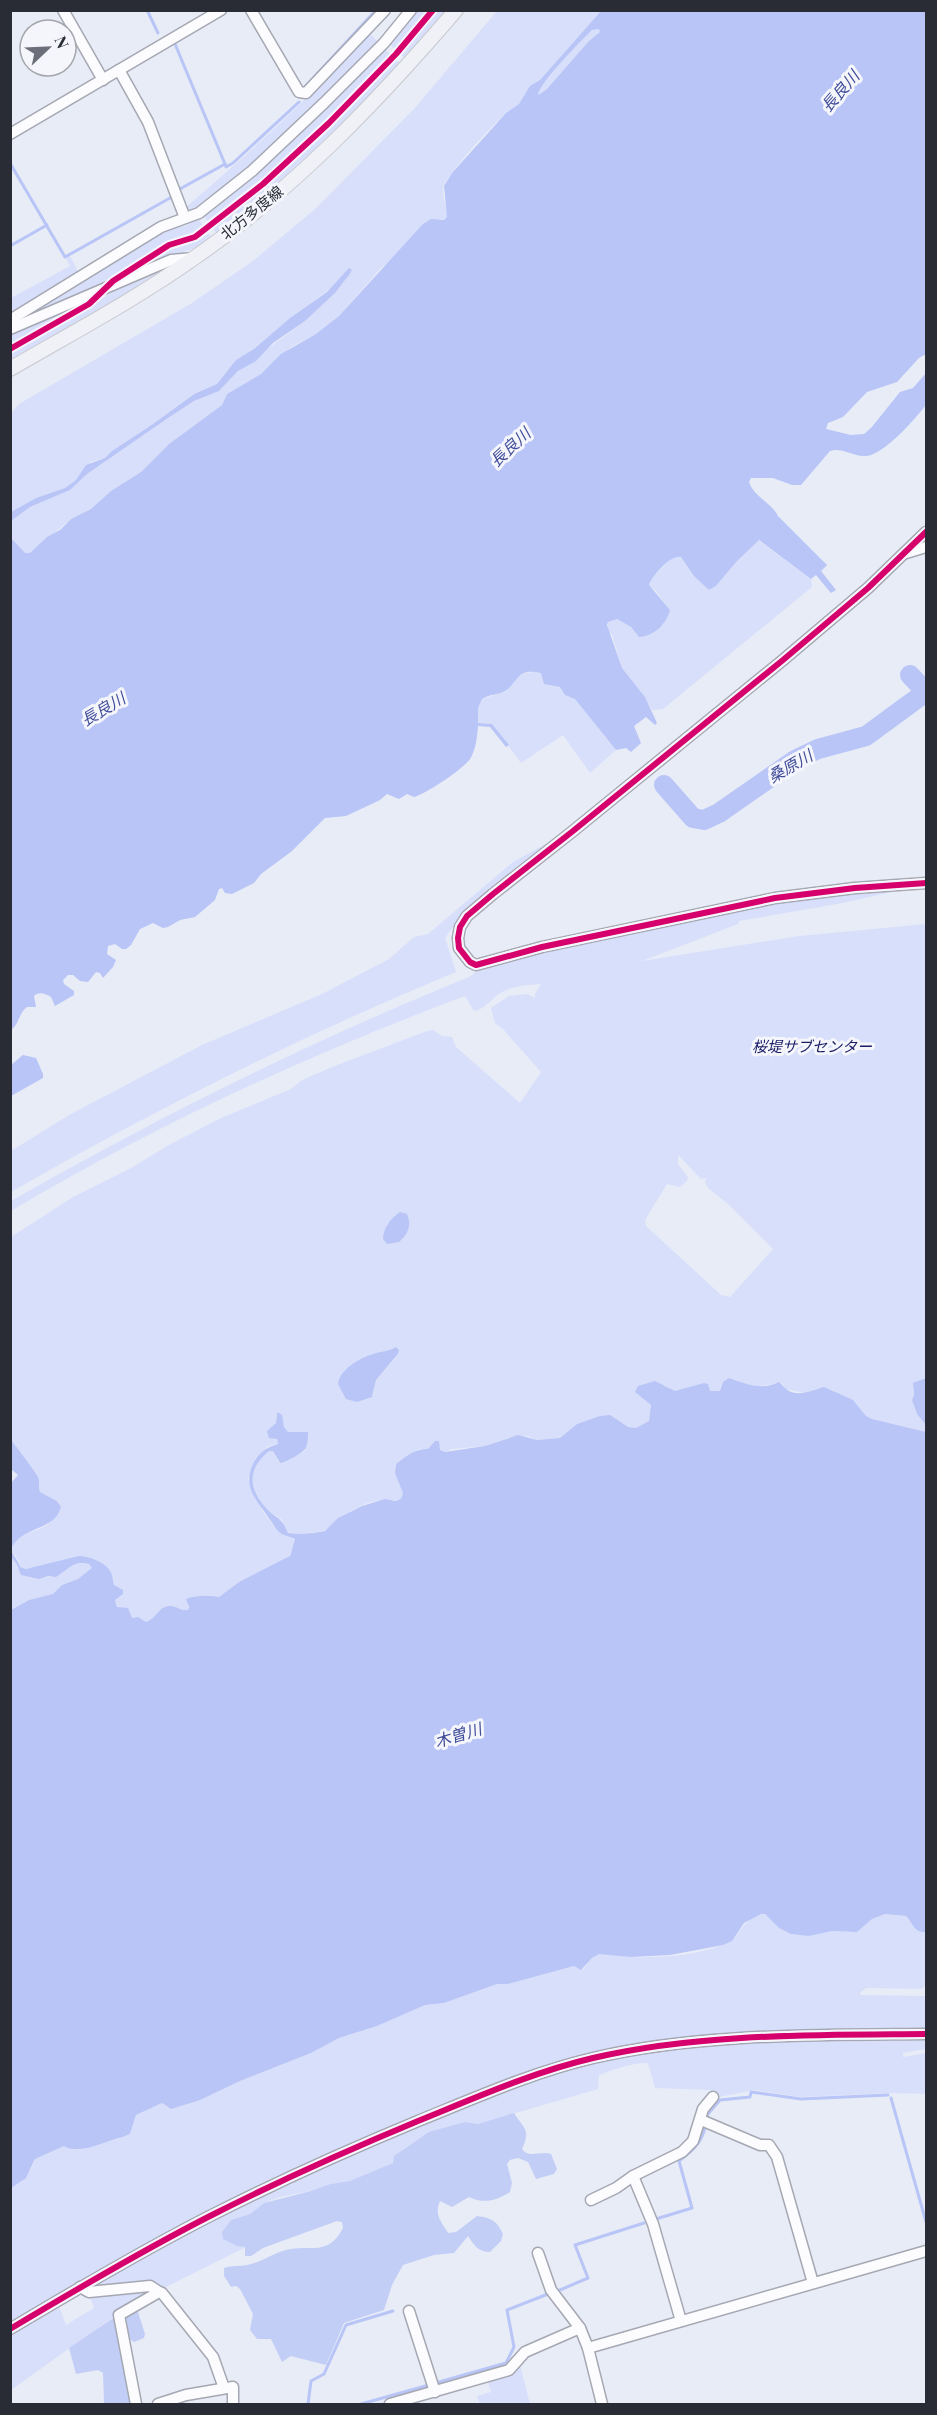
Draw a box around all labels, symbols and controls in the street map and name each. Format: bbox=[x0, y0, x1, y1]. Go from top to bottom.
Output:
north arrow bbox=[18, 18, 78, 78]
text: N bbox=[50, 33, 74, 52]
water label: 長良川 bbox=[816, 64, 865, 116]
street label: 北方多度線 bbox=[216, 181, 287, 244]
water label: 長良川 bbox=[485, 421, 536, 471]
water label: 長良川 bbox=[77, 686, 130, 730]
water label: 桑原川 bbox=[764, 743, 818, 787]
park label: 桜堤サブセンター bbox=[752, 1036, 873, 1056]
water label: 木曽川 bbox=[432, 1717, 486, 1752]

